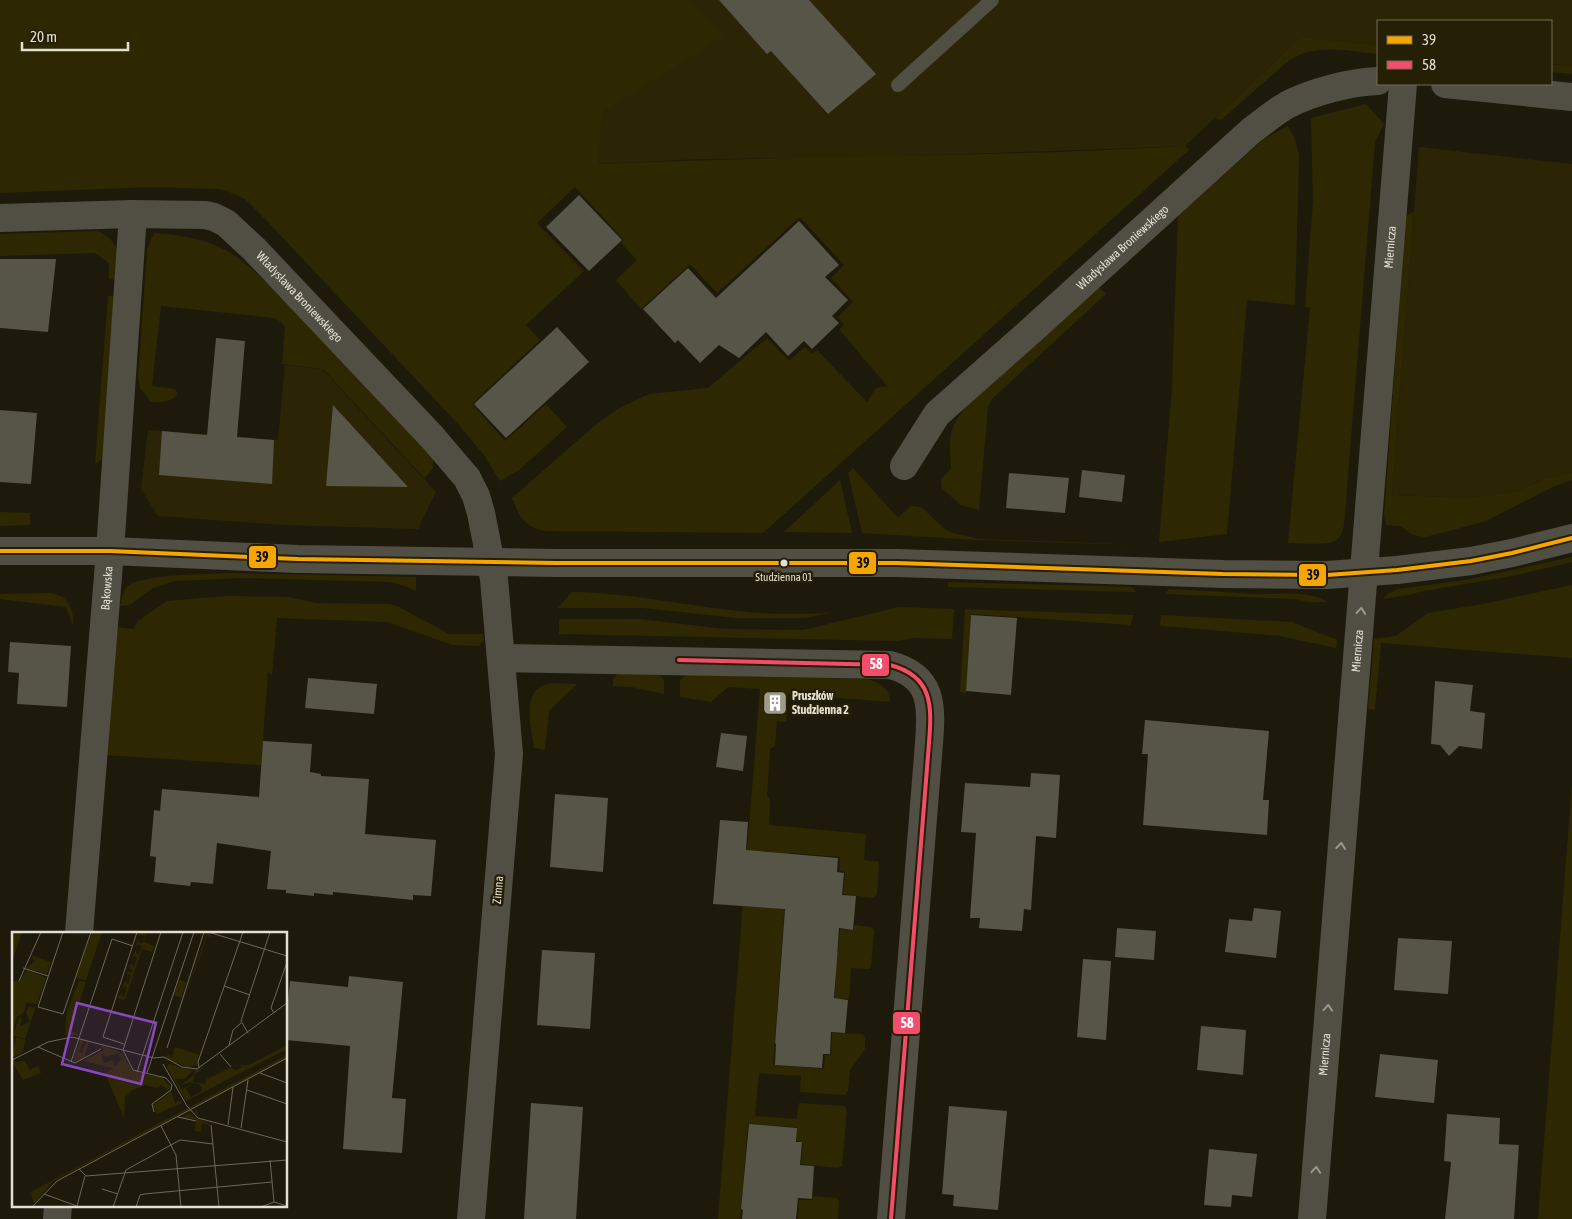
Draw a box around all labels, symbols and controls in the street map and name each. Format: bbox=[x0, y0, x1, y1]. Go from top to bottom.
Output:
scale bar bbox=[22, 20, 129, 52]
legend bbox=[1377, 20, 1552, 85]
text: 20 m bbox=[30, 28, 57, 45]
text: 39 bbox=[1422, 31, 1436, 48]
text: 58 bbox=[1422, 56, 1436, 73]
street label: Władysława Broniewskiego bbox=[1074, 202, 1172, 293]
street label: Miernicza bbox=[1382, 225, 1399, 269]
street label: Władysława Broniewskiego bbox=[253, 249, 346, 345]
line badge: 39 bbox=[248, 545, 277, 569]
text: 39 bbox=[255, 549, 269, 565]
line badge: 39 bbox=[848, 551, 877, 575]
text: 39 bbox=[856, 555, 870, 571]
marker: Studzienna 01 bbox=[779, 558, 789, 568]
line badge: 39 bbox=[1298, 563, 1327, 587]
street label: Bąkowska bbox=[98, 566, 116, 611]
text: 39 bbox=[1306, 567, 1320, 583]
place label: Studzienna 01 bbox=[755, 571, 813, 583]
one-way arrow bbox=[1355, 606, 1366, 614]
street label: Miernicza bbox=[1349, 629, 1366, 673]
line badge: 58 bbox=[861, 653, 890, 677]
text: 58 bbox=[869, 656, 883, 672]
place label: Pruszków Studzienna 2 bbox=[792, 689, 849, 717]
building icon: Pruszków Studzienna 2 bbox=[762, 690, 788, 716]
one-way arrow bbox=[1335, 842, 1346, 850]
street label: Zimna bbox=[490, 875, 506, 905]
inset map bbox=[12, 932, 288, 1206]
one-way arrow bbox=[1323, 1004, 1334, 1012]
line badge: 58 bbox=[892, 1011, 921, 1035]
text: 58 bbox=[900, 1015, 914, 1031]
street label: Miernicza bbox=[1316, 1033, 1333, 1076]
one-way arrow bbox=[1310, 1166, 1321, 1174]

